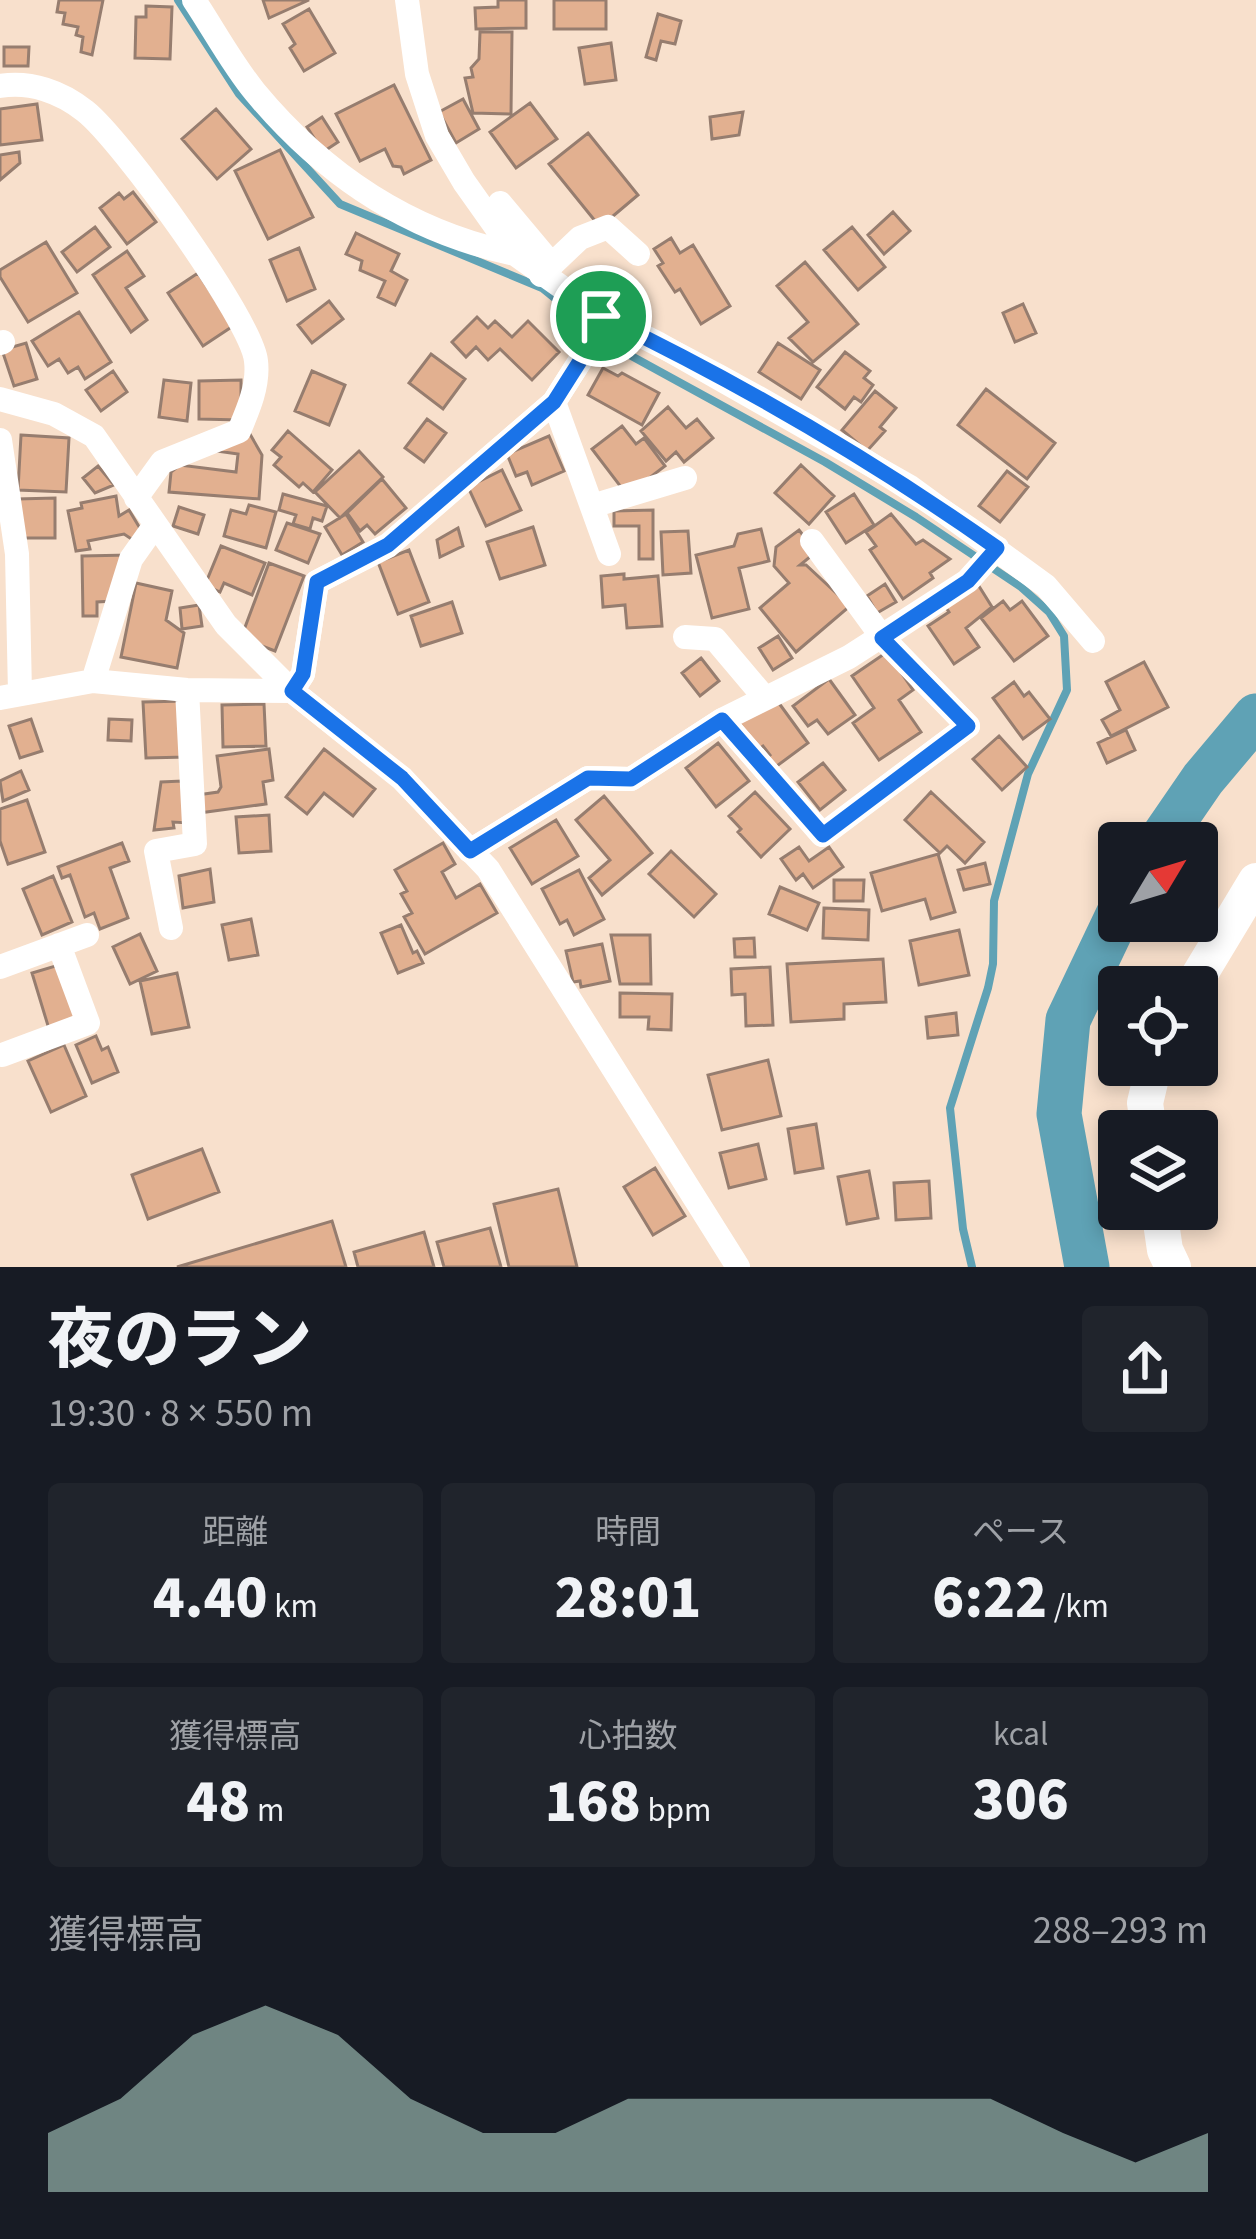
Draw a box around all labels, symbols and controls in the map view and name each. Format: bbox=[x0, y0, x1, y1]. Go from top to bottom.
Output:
pin bbox=[550, 265, 652, 367]
icon: arrive bbox=[568, 283, 634, 349]
north arrow bbox=[1098, 822, 1218, 942]
map controls bbox=[1098, 822, 1218, 1230]
button: locate bbox=[1098, 966, 1218, 1086]
button: layers bbox=[1098, 1110, 1218, 1230]
text: 夜のラン bbox=[48, 1294, 312, 1388]
button: share bbox=[1082, 1306, 1208, 1432]
text: 19:30 · 8 × 550 m bbox=[48, 1386, 313, 1442]
text: 距離 bbox=[202, 1509, 268, 1556]
text: 時間 bbox=[595, 1509, 661, 1556]
text: ペース bbox=[972, 1509, 1069, 1556]
text: 4.40 bbox=[153, 1556, 268, 1641]
text: 28:01 bbox=[555, 1556, 701, 1641]
text: 6:22 bbox=[932, 1556, 1047, 1641]
text: km bbox=[268, 1583, 318, 1630]
text: /km bbox=[1047, 1583, 1109, 1630]
text: kcal bbox=[993, 1711, 1048, 1758]
text: 獲得標高 bbox=[169, 1713, 301, 1760]
text: 心拍数 bbox=[578, 1713, 677, 1760]
text: 306 bbox=[973, 1758, 1069, 1843]
text: 48 bbox=[186, 1760, 250, 1845]
text: 168 bbox=[545, 1760, 641, 1845]
text: m bbox=[250, 1787, 284, 1834]
text: bpm bbox=[641, 1787, 711, 1834]
text: 288–293 m bbox=[1033, 1903, 1208, 1959]
text: 獲得標高 bbox=[48, 1908, 204, 1964]

